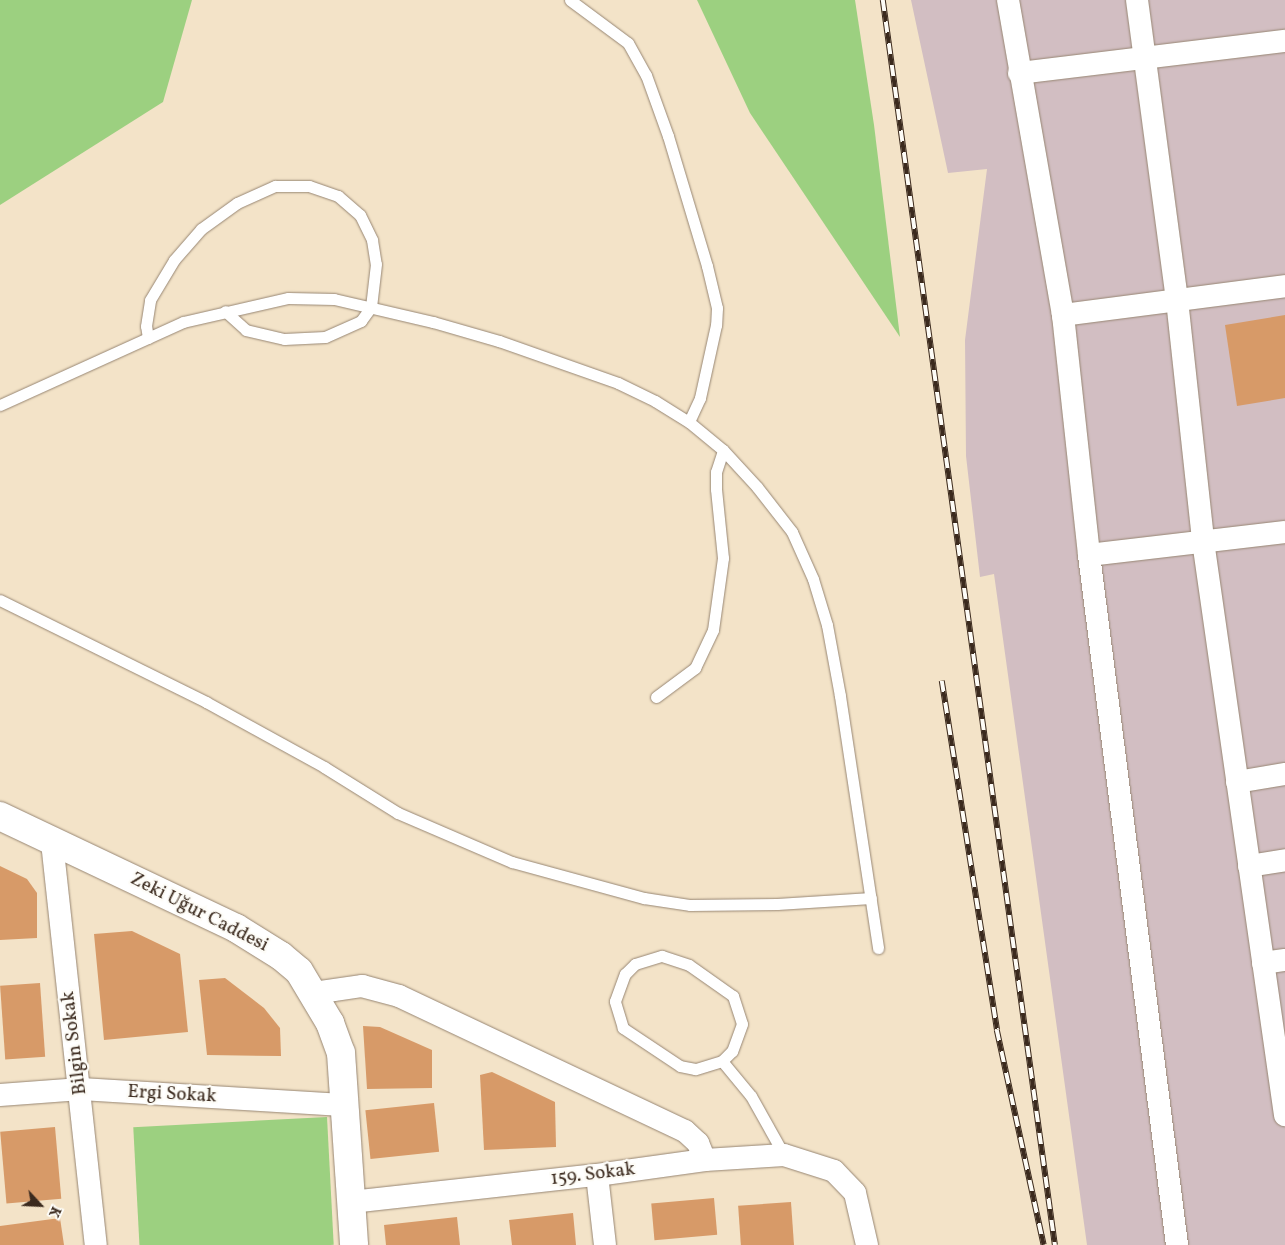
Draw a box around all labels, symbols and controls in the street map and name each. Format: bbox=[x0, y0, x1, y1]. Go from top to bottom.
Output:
street label: Zeki Uğur Caddesi bbox=[126, 868, 272, 958]
street label: Bilgin Sokak bbox=[57, 990, 93, 1096]
street label: Ergi Sokak bbox=[127, 1081, 217, 1109]
street label: 159. Sokak bbox=[549, 1159, 637, 1191]
north arrow bbox=[15, 1180, 65, 1230]
text: K bbox=[43, 1203, 65, 1220]

